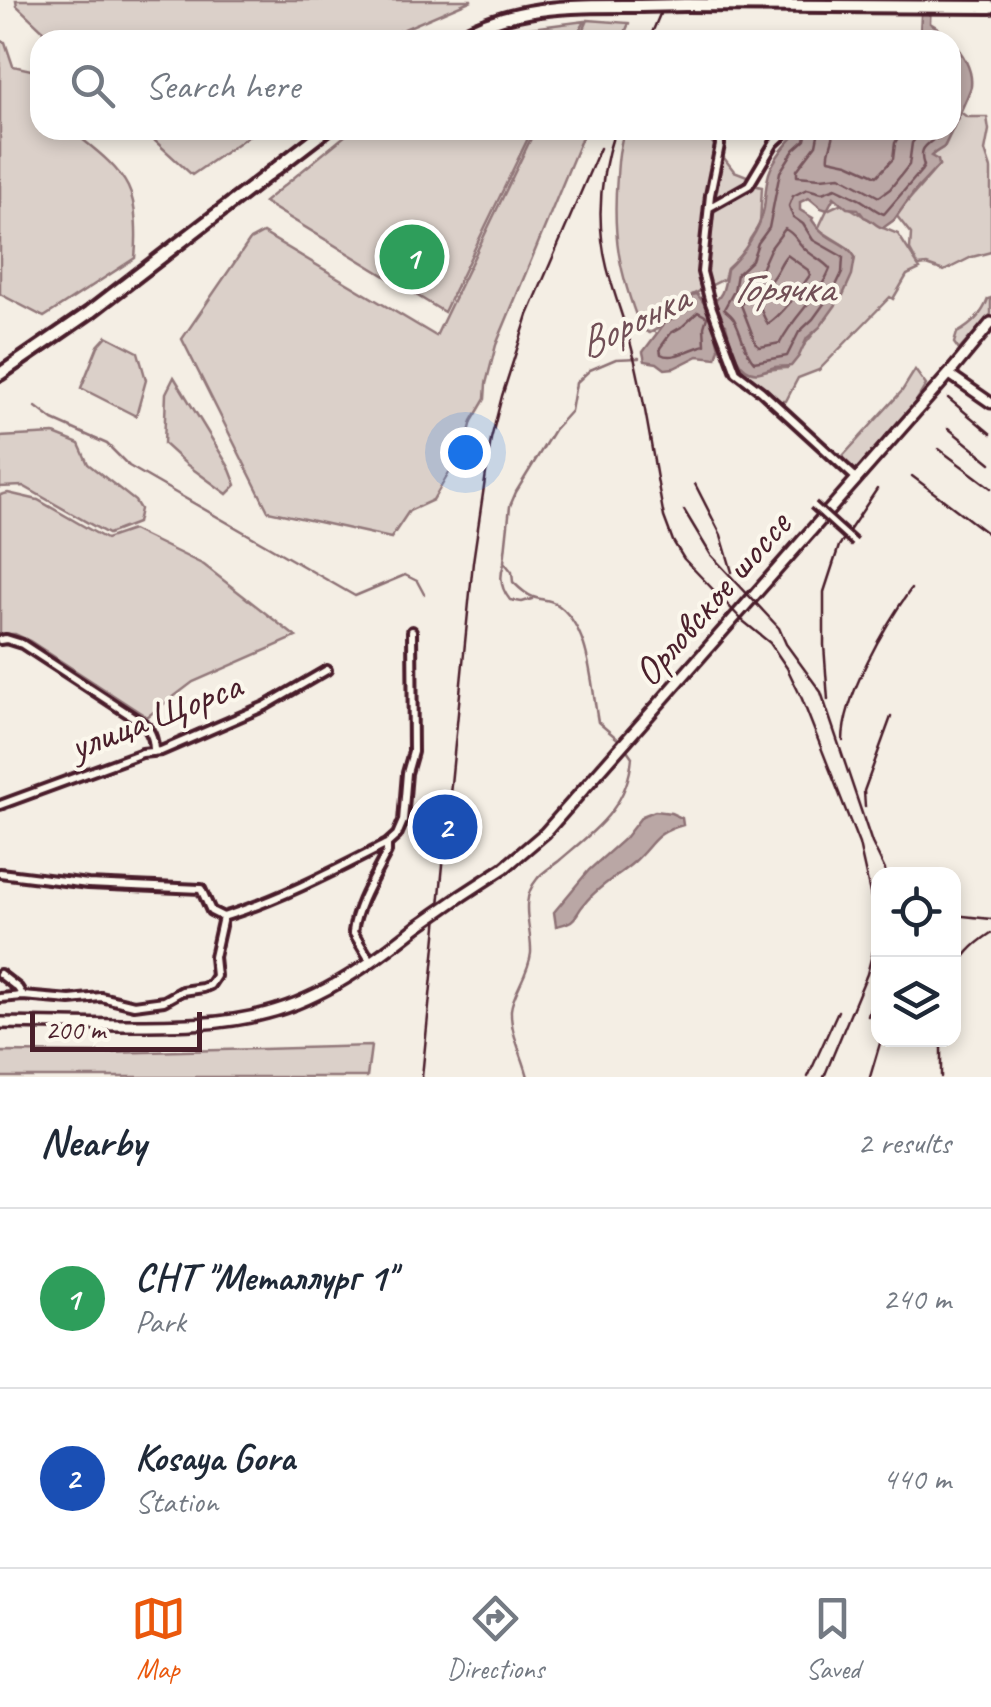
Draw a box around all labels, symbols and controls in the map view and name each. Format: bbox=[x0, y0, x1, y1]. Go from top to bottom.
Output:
search box bbox=[30, 30, 961, 140]
icon: search bbox=[65, 58, 120, 113]
text: Search here bbox=[145, 62, 300, 109]
pin: 1 bbox=[380, 220, 444, 294]
water label: Горячка bbox=[734, 262, 839, 315]
water label: Воронка bbox=[568, 270, 701, 371]
your location bbox=[440, 427, 491, 478]
street label: Орловское шоссе bbox=[622, 499, 803, 696]
street label: улица Щорса bbox=[61, 659, 251, 772]
pin: 2 bbox=[412, 790, 478, 864]
map controls bbox=[871, 867, 961, 1047]
button: locate bbox=[871, 867, 961, 957]
button: layers bbox=[871, 957, 961, 1047]
scale bar bbox=[30, 1007, 202, 1052]
text: 200 m bbox=[45, 1012, 105, 1047]
text: Nearby bbox=[40, 1116, 146, 1169]
text: 2 results bbox=[857, 1122, 951, 1163]
text: СНТ "Металлург 1" bbox=[135, 1254, 395, 1301]
text: 1 bbox=[65, 1278, 80, 1319]
text: 240 m bbox=[882, 1278, 951, 1319]
text: Park bbox=[135, 1301, 186, 1342]
text: Kosaya Gora bbox=[135, 1434, 295, 1481]
text: 2 bbox=[65, 1458, 80, 1499]
text: 440 m bbox=[882, 1458, 951, 1499]
text: Station bbox=[135, 1481, 218, 1522]
tab: Map bbox=[131, 1591, 186, 1686]
tab: Directions bbox=[447, 1591, 544, 1686]
tab: Saved bbox=[805, 1591, 860, 1686]

